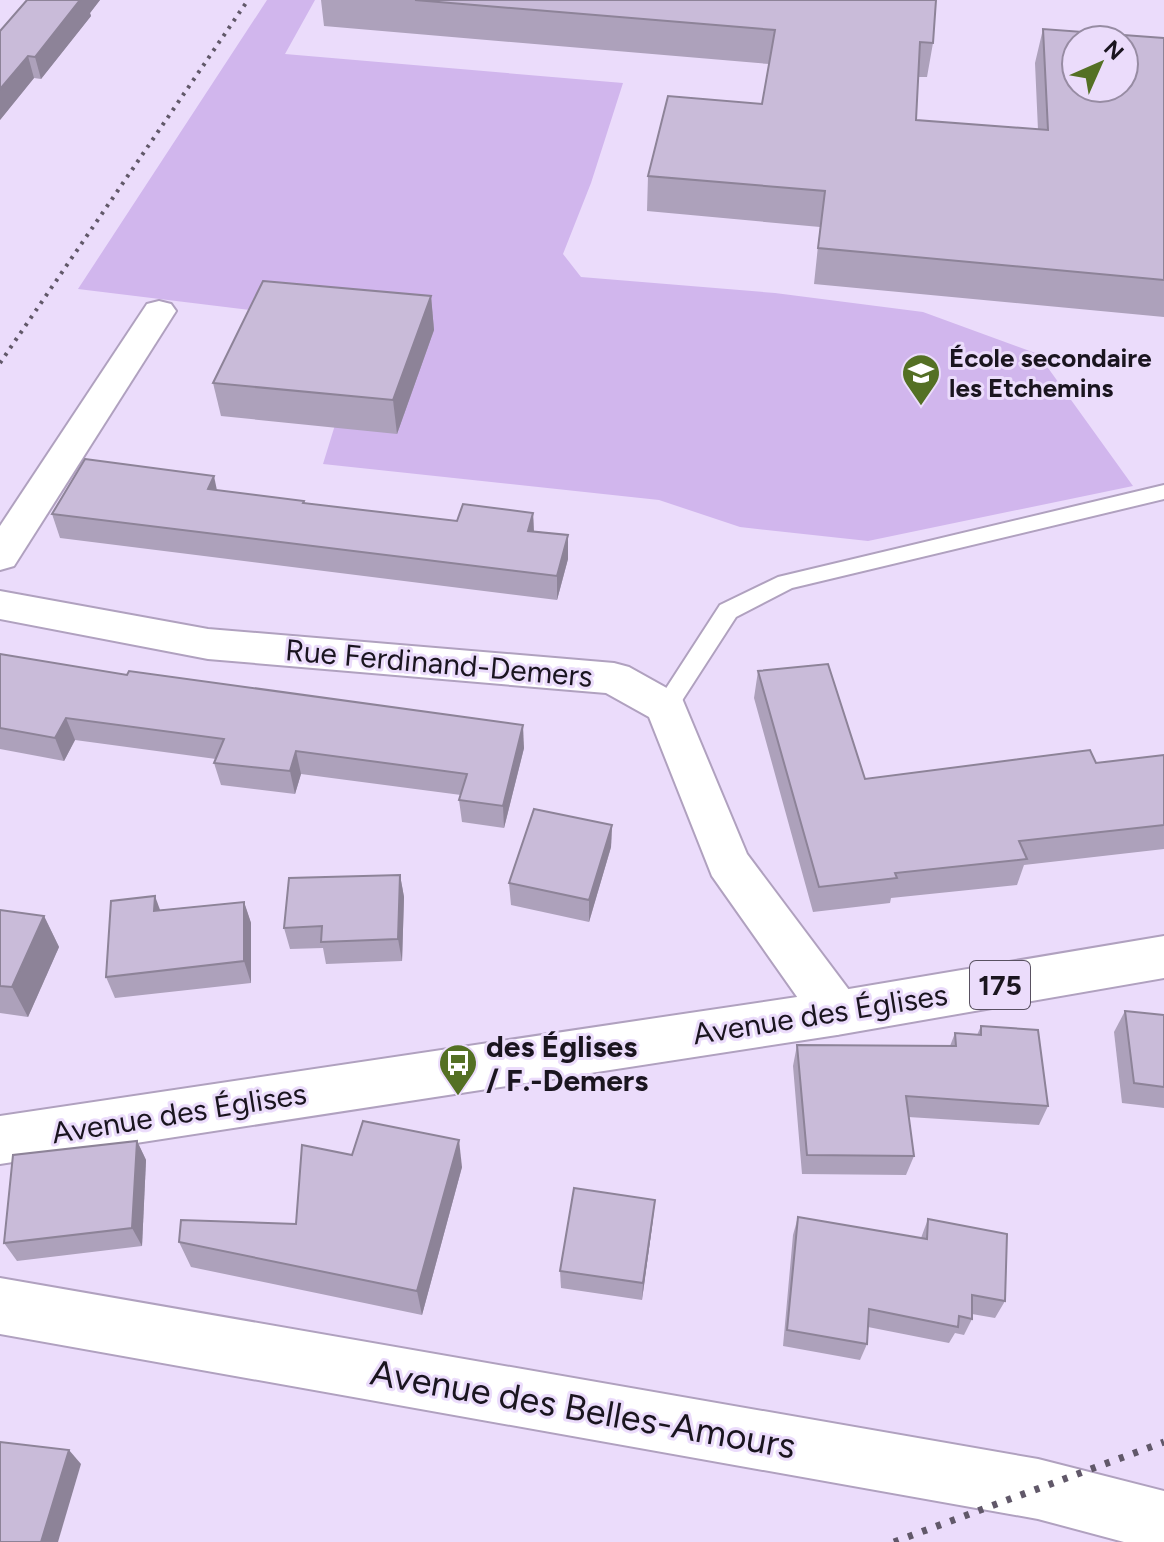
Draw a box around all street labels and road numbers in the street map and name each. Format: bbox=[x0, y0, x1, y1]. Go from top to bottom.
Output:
street label: Rue Ferdinand-Demers bbox=[284, 631, 594, 695]
road number: 175 bbox=[970, 961, 1030, 1009]
street label: Avenue des Églises bbox=[690, 976, 950, 1052]
street label: Avenue des Églises bbox=[49, 1075, 309, 1151]
street label: Avenue des Belles-Amours bbox=[367, 1350, 799, 1468]

